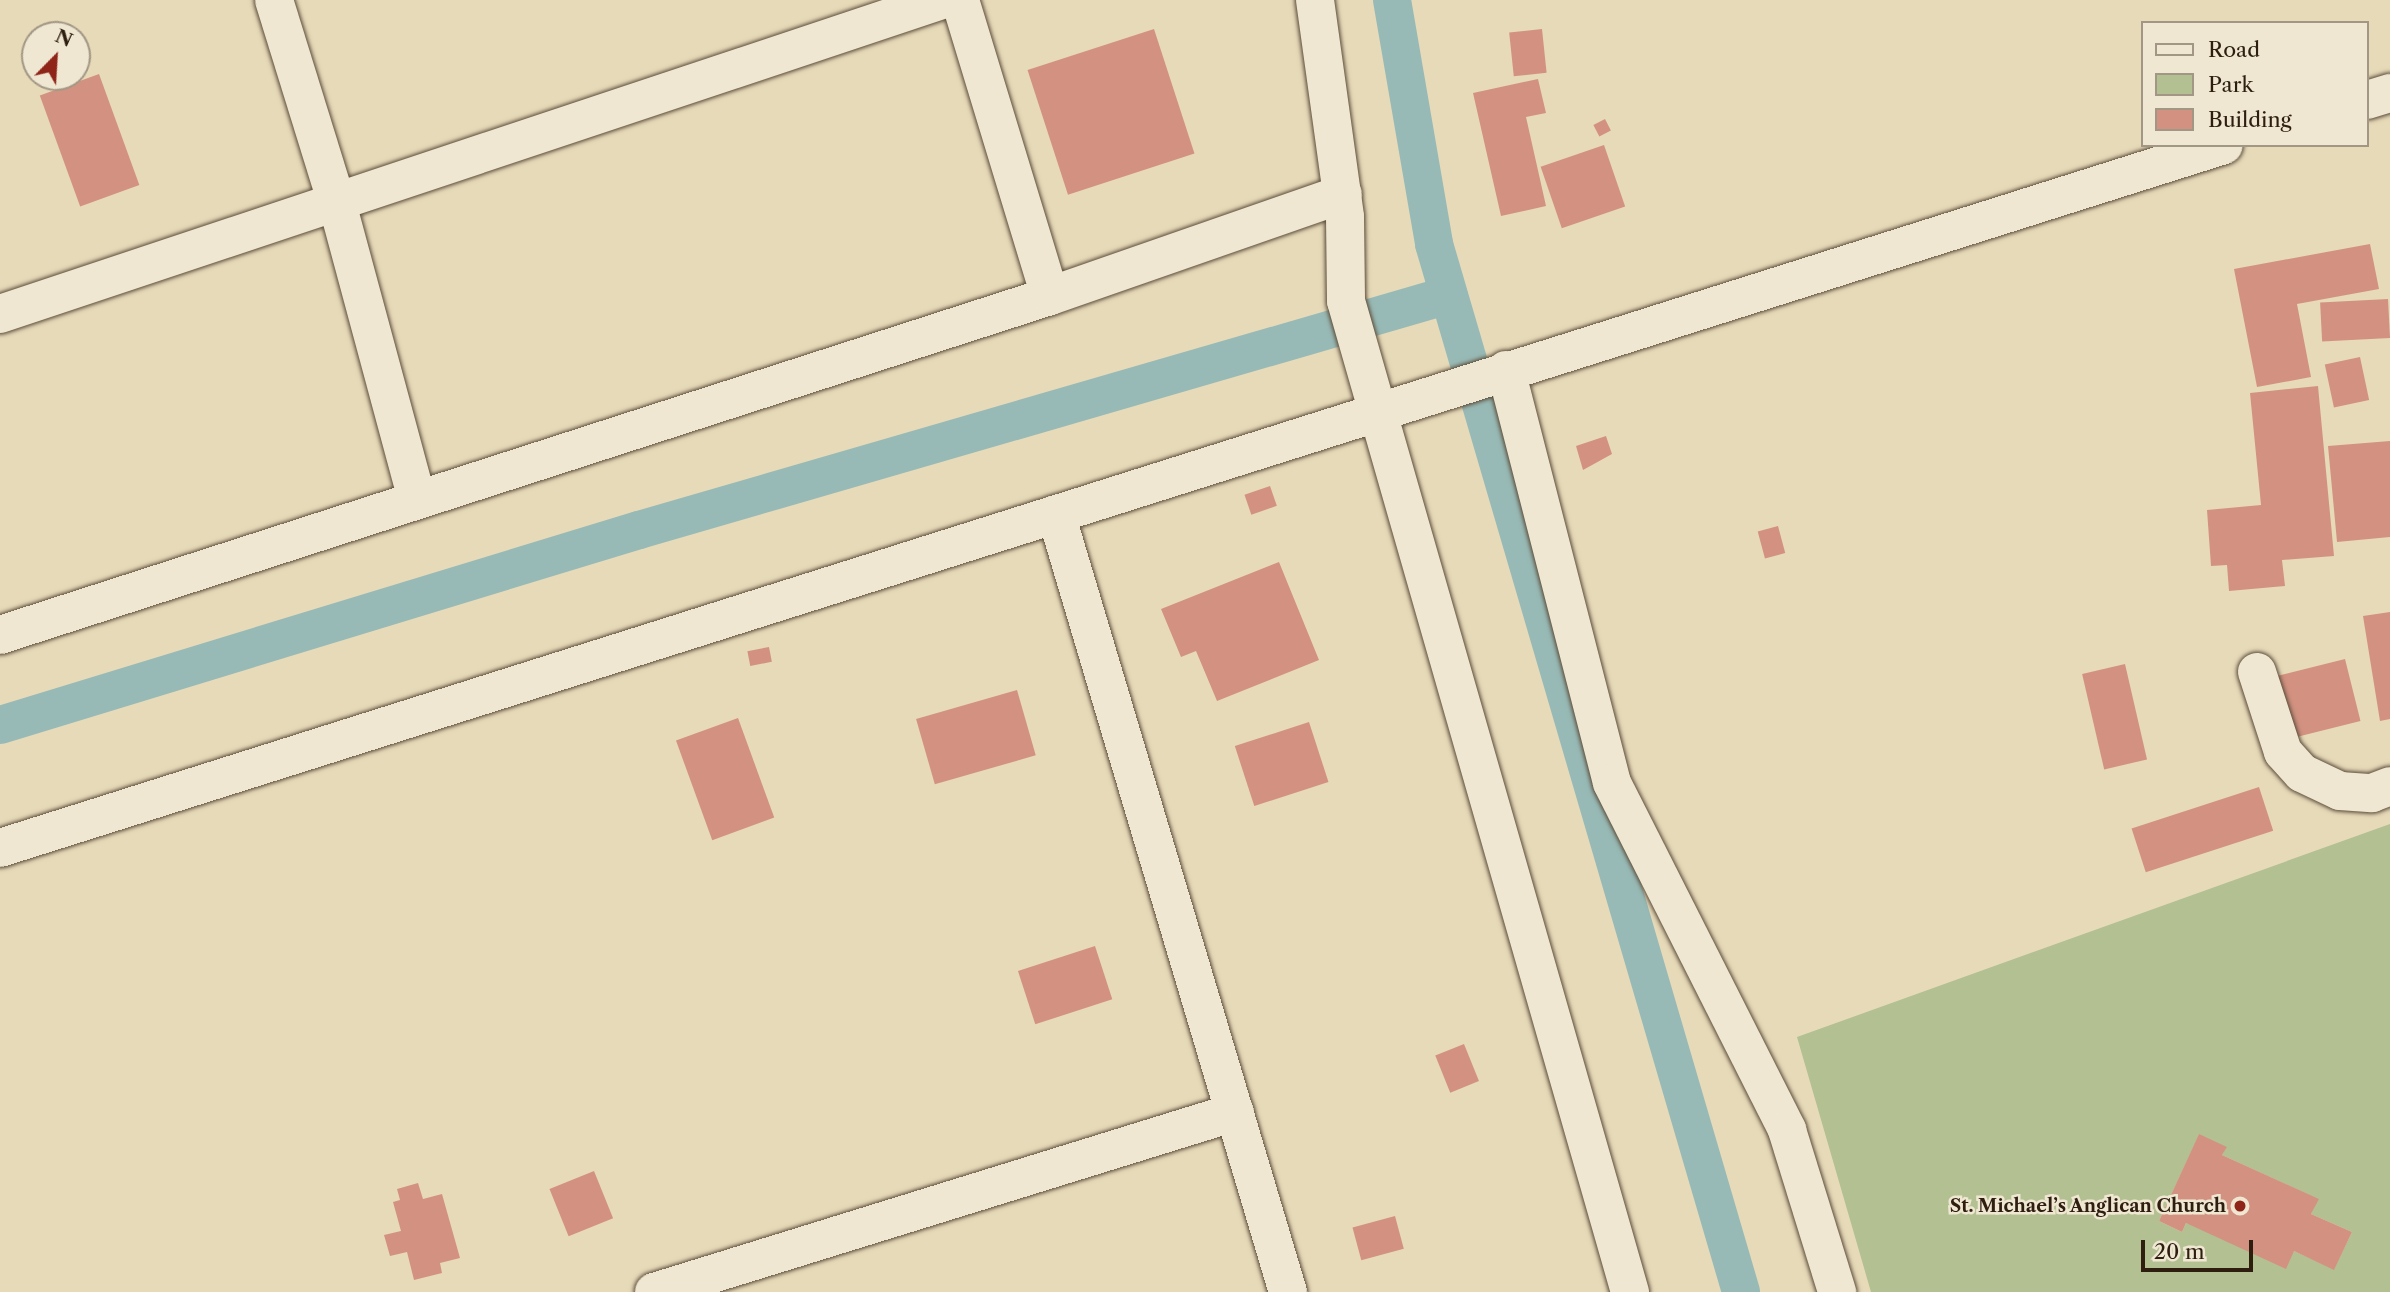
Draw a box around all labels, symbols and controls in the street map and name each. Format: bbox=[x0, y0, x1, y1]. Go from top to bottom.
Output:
north arrow bbox=[21, 21, 91, 91]
legend bbox=[2142, 21, 2369, 147]
text: N bbox=[52, 24, 76, 52]
text: Road bbox=[2208, 37, 2260, 62]
text: Park bbox=[2208, 72, 2254, 97]
text: Building bbox=[2208, 107, 2292, 132]
place label: St. Michael’s Anglican Church bbox=[1949, 1195, 2226, 1217]
marker: St. Michael’s Anglican Church bbox=[2232, 1198, 2248, 1214]
scale bar bbox=[2145, 1226, 2257, 1270]
text: 20 m bbox=[2154, 1239, 2205, 1264]

